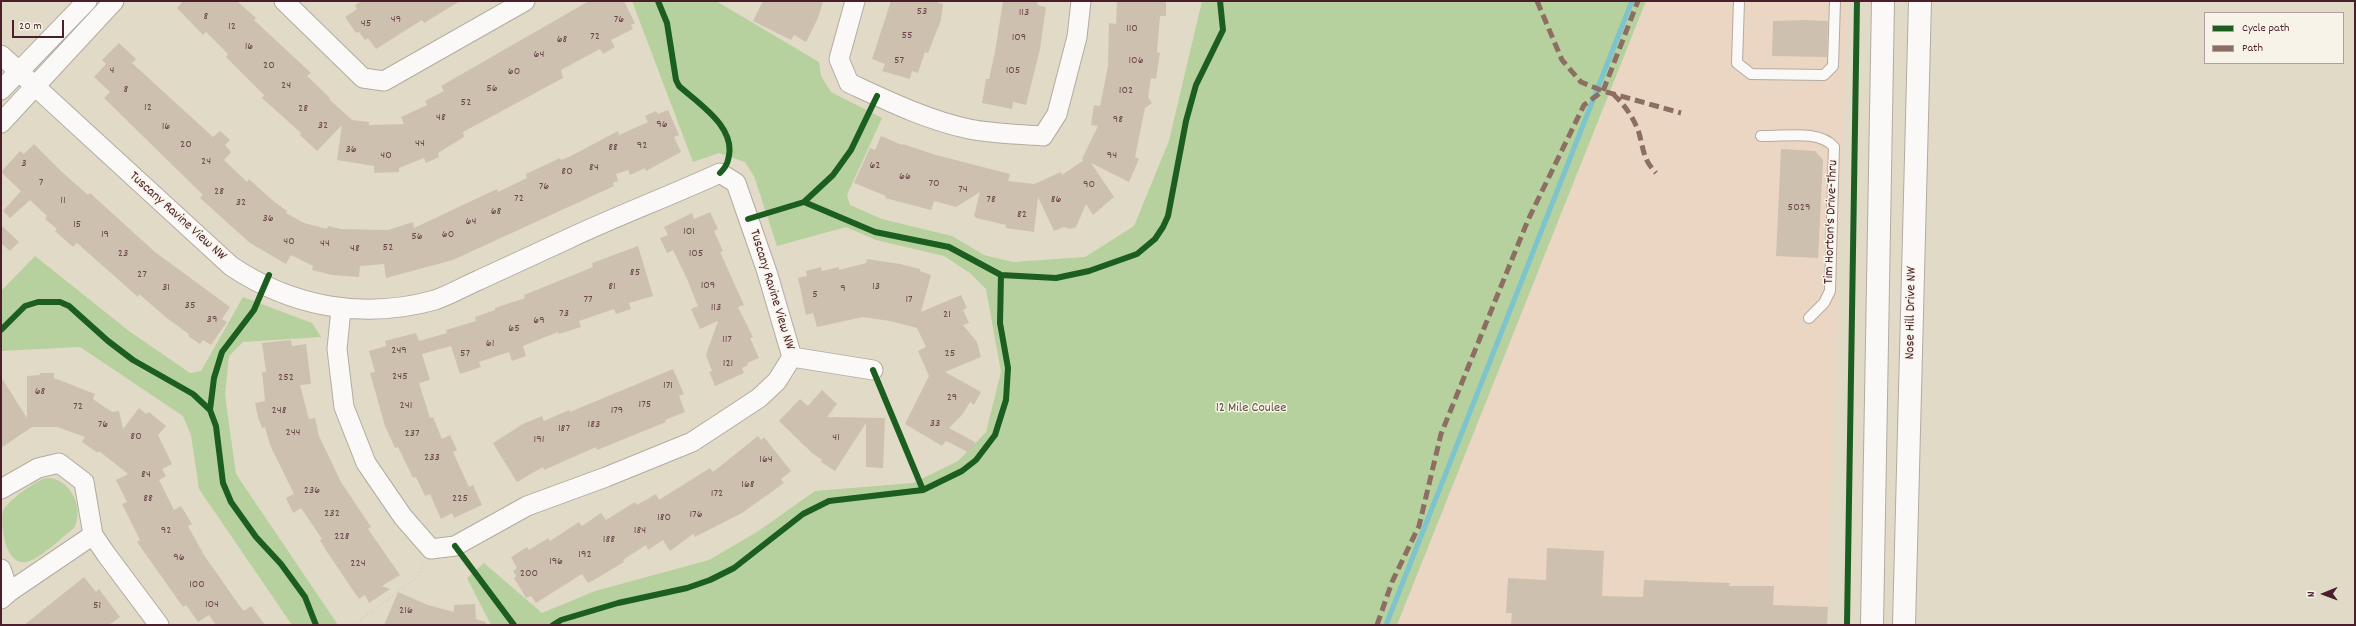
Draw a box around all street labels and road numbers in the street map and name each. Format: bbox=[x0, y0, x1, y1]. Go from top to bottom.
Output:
street label: Tim Horton's Drive-Thru bbox=[1821, 160, 1843, 284]
street label: Tuscany Ravine View NW bbox=[125, 169, 229, 265]
street label: Tuscany Ravine View NW bbox=[745, 228, 797, 352]
street label: Nose Hill Drive NW bbox=[1903, 266, 1921, 360]

